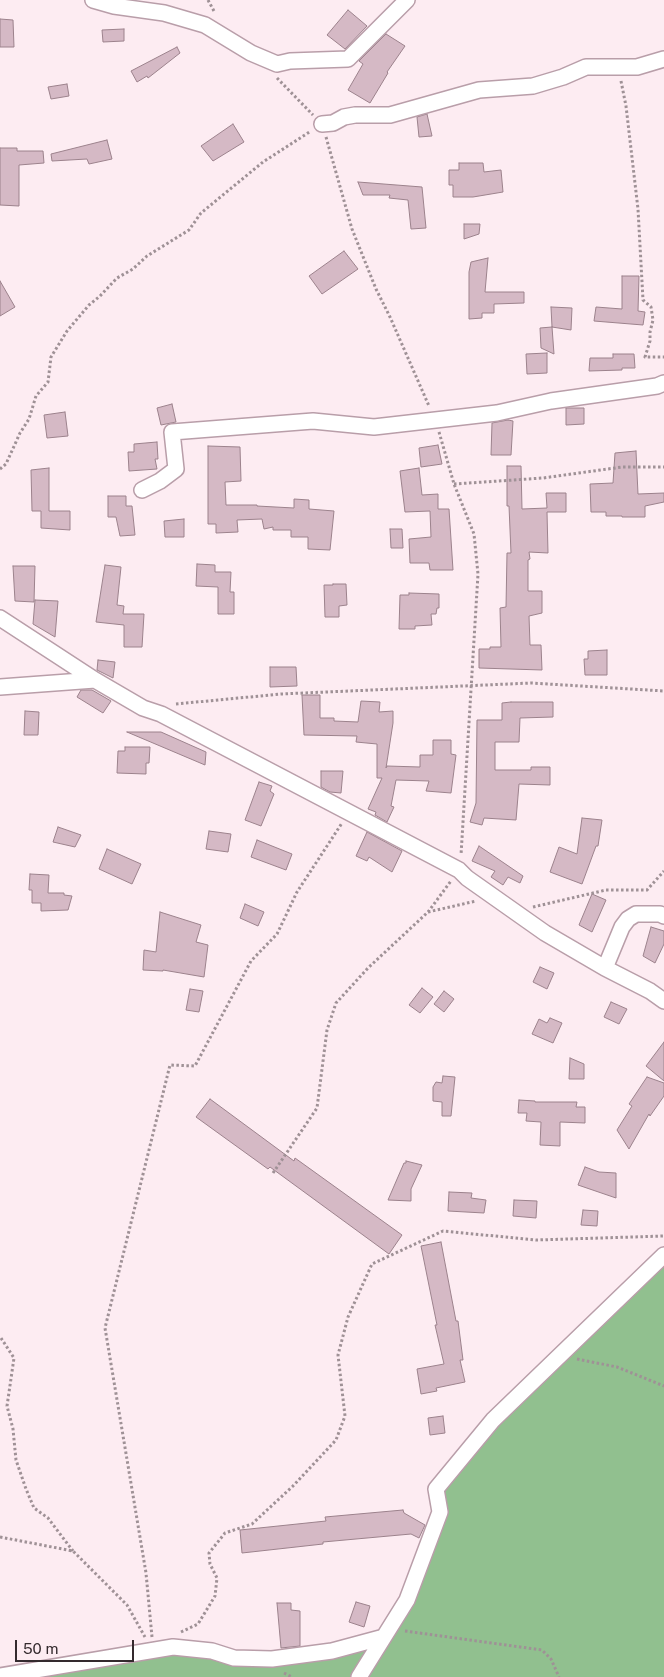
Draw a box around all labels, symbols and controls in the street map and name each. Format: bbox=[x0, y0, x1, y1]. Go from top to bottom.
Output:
scale bar bbox=[18, 1630, 136, 1662]
text: 50 m bbox=[23, 1640, 58, 1657]

